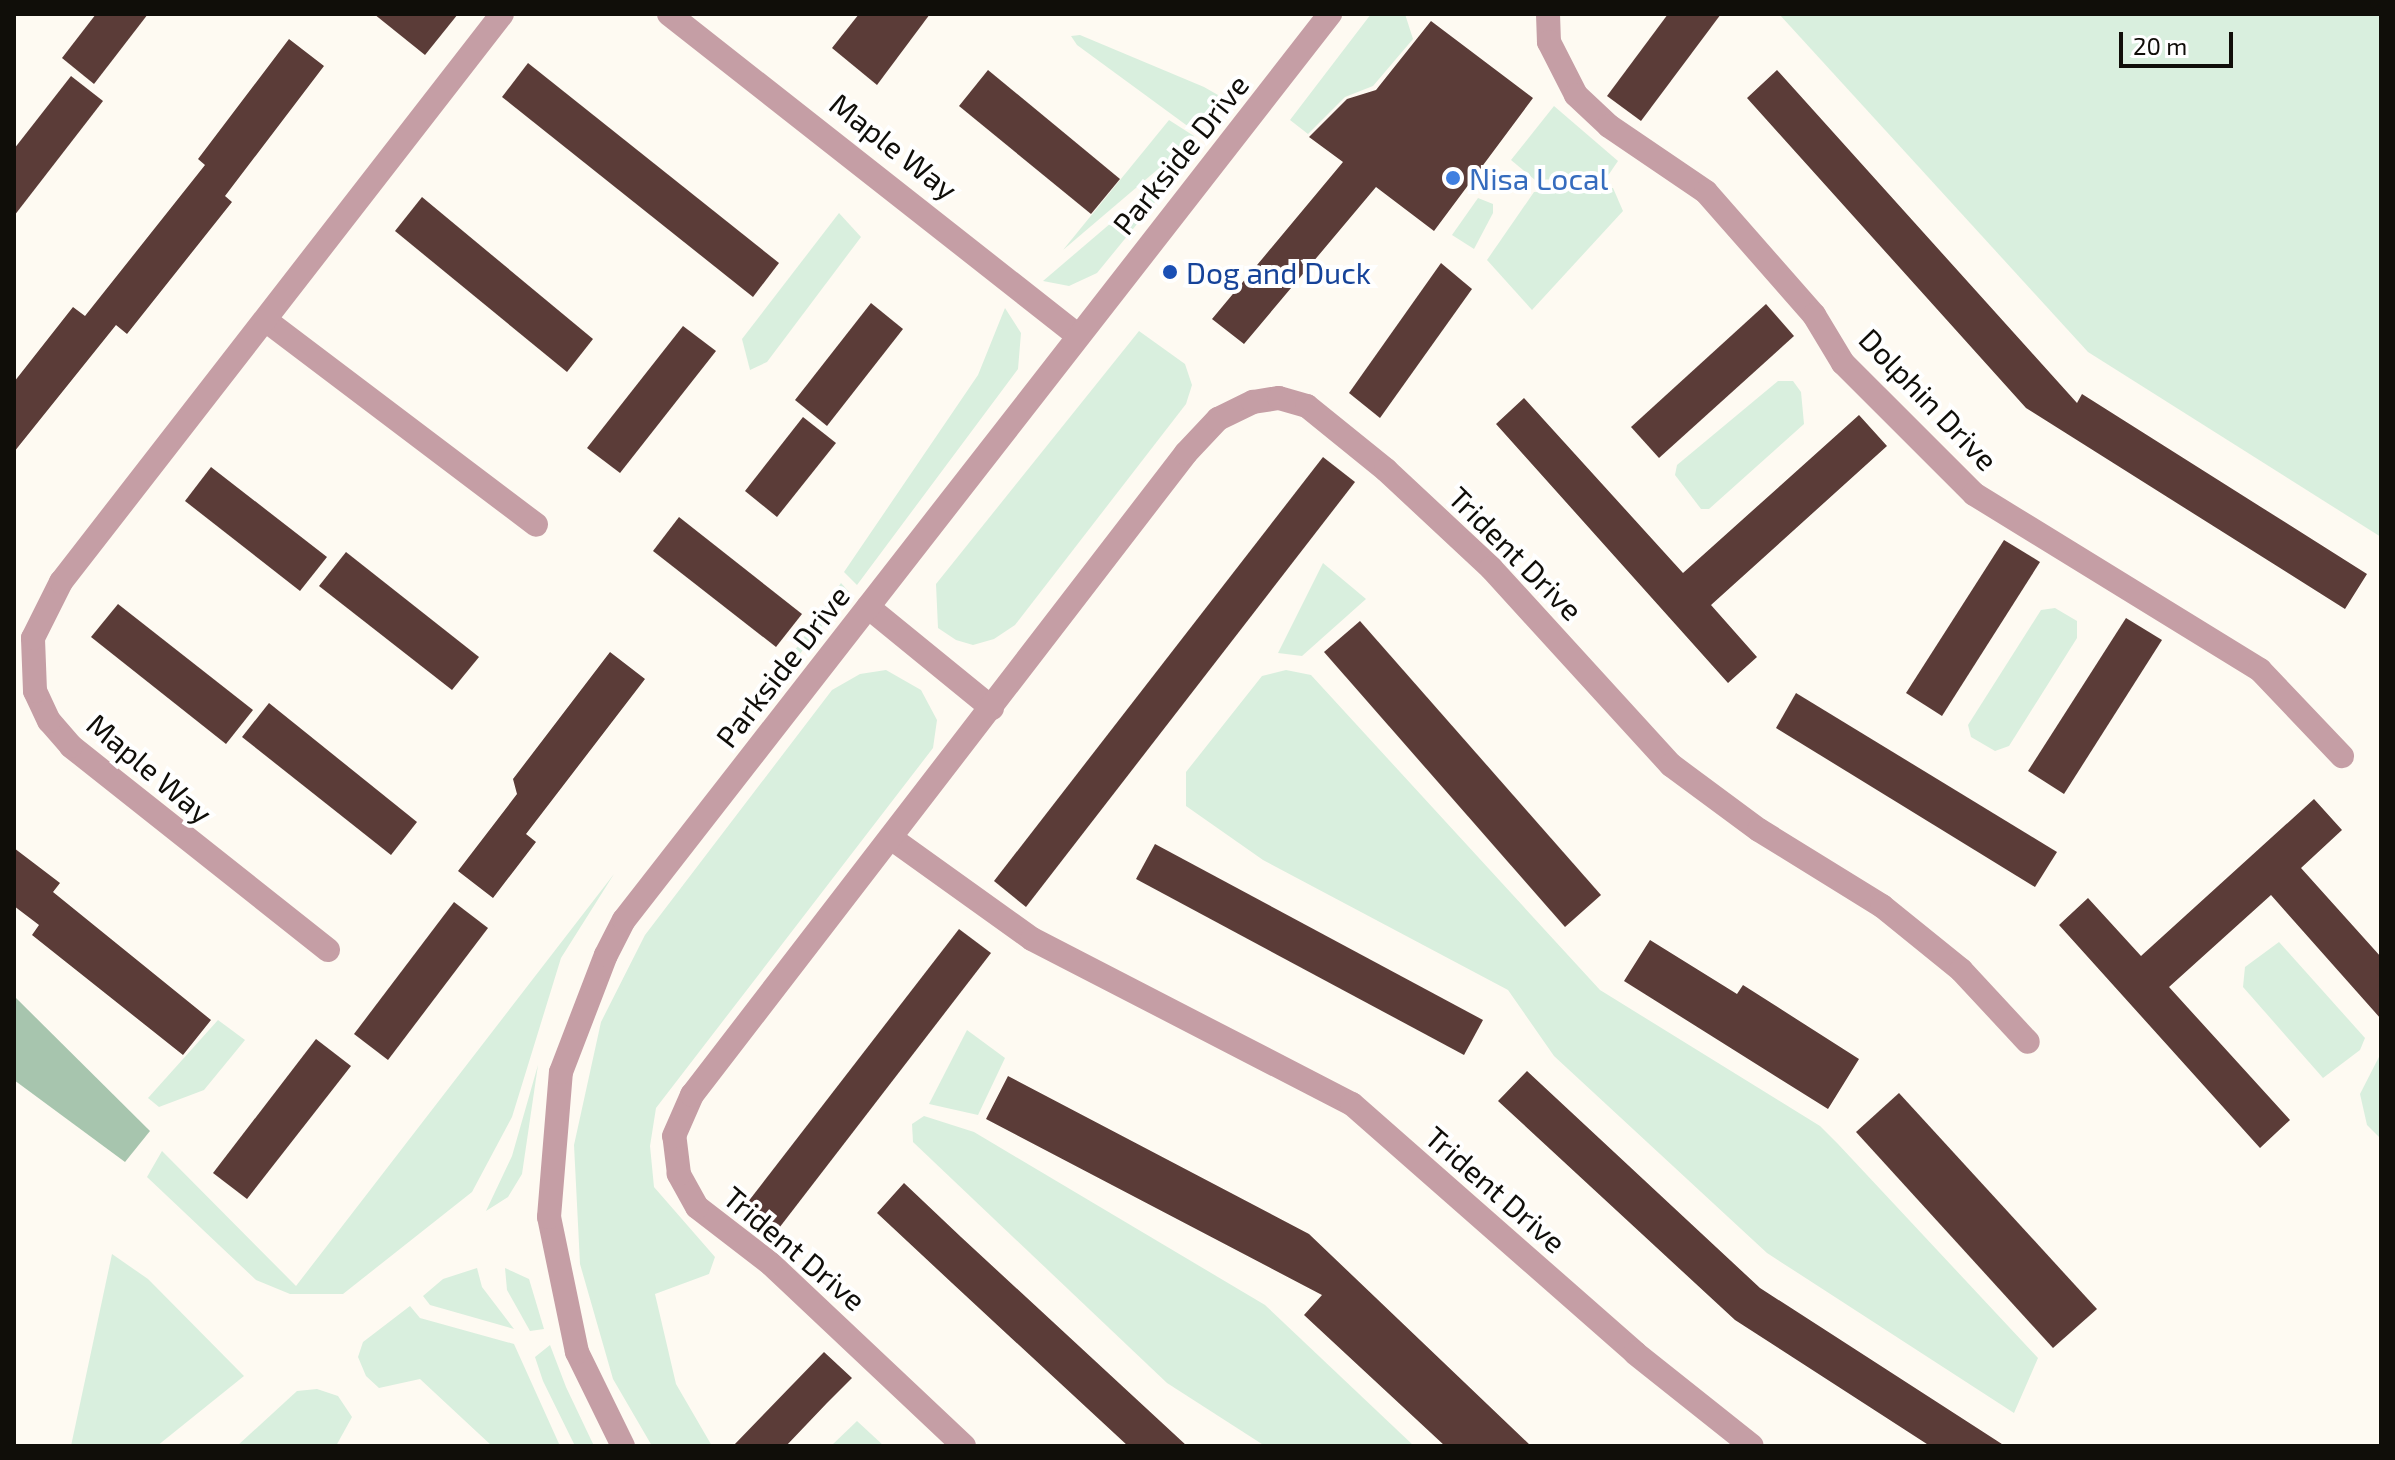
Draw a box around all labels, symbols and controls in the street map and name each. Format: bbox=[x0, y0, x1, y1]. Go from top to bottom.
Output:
scale bar bbox=[2123, 16, 2237, 66]
text: 20 m bbox=[2133, 31, 2187, 60]
street label: Parkside Drive bbox=[1105, 67, 1255, 241]
street label: Maple Way bbox=[823, 85, 965, 207]
place label: Nisa Local bbox=[1469, 160, 1608, 196]
marker: Nisa Local bbox=[1444, 169, 1462, 187]
place label: Dog and Duck bbox=[1186, 254, 1371, 290]
marker: Dog and Duck bbox=[1161, 263, 1179, 281]
street label: Dolphin Drive bbox=[1852, 321, 2006, 477]
street label: Trident Drive bbox=[1442, 479, 1590, 627]
street label: Parkside Drive bbox=[708, 578, 856, 754]
street label: Maple Way bbox=[80, 705, 220, 831]
street label: Trident Drive bbox=[1418, 1118, 1574, 1260]
street label: Trident Drive bbox=[717, 1178, 873, 1318]

